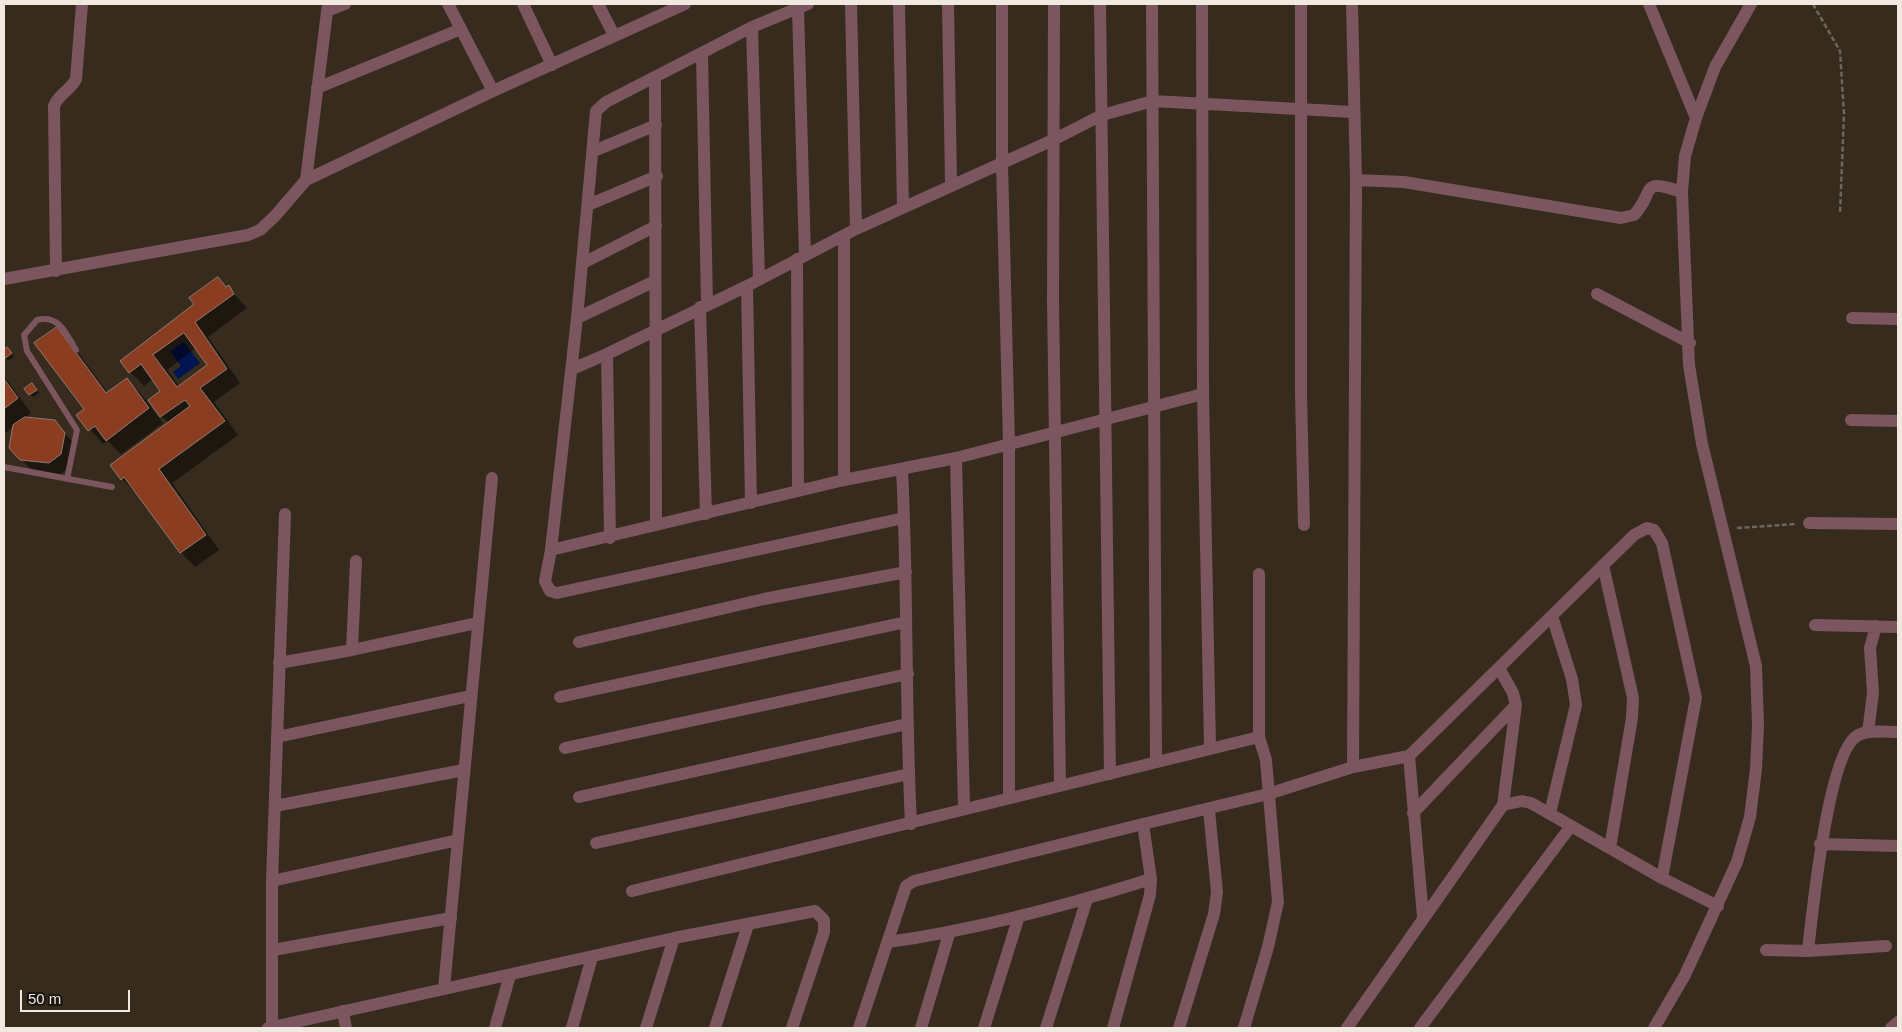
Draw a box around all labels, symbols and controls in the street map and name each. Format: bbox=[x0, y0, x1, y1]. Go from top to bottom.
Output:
scale bar bbox=[22, 980, 132, 1012]
text: 50 m bbox=[28, 990, 61, 1007]

